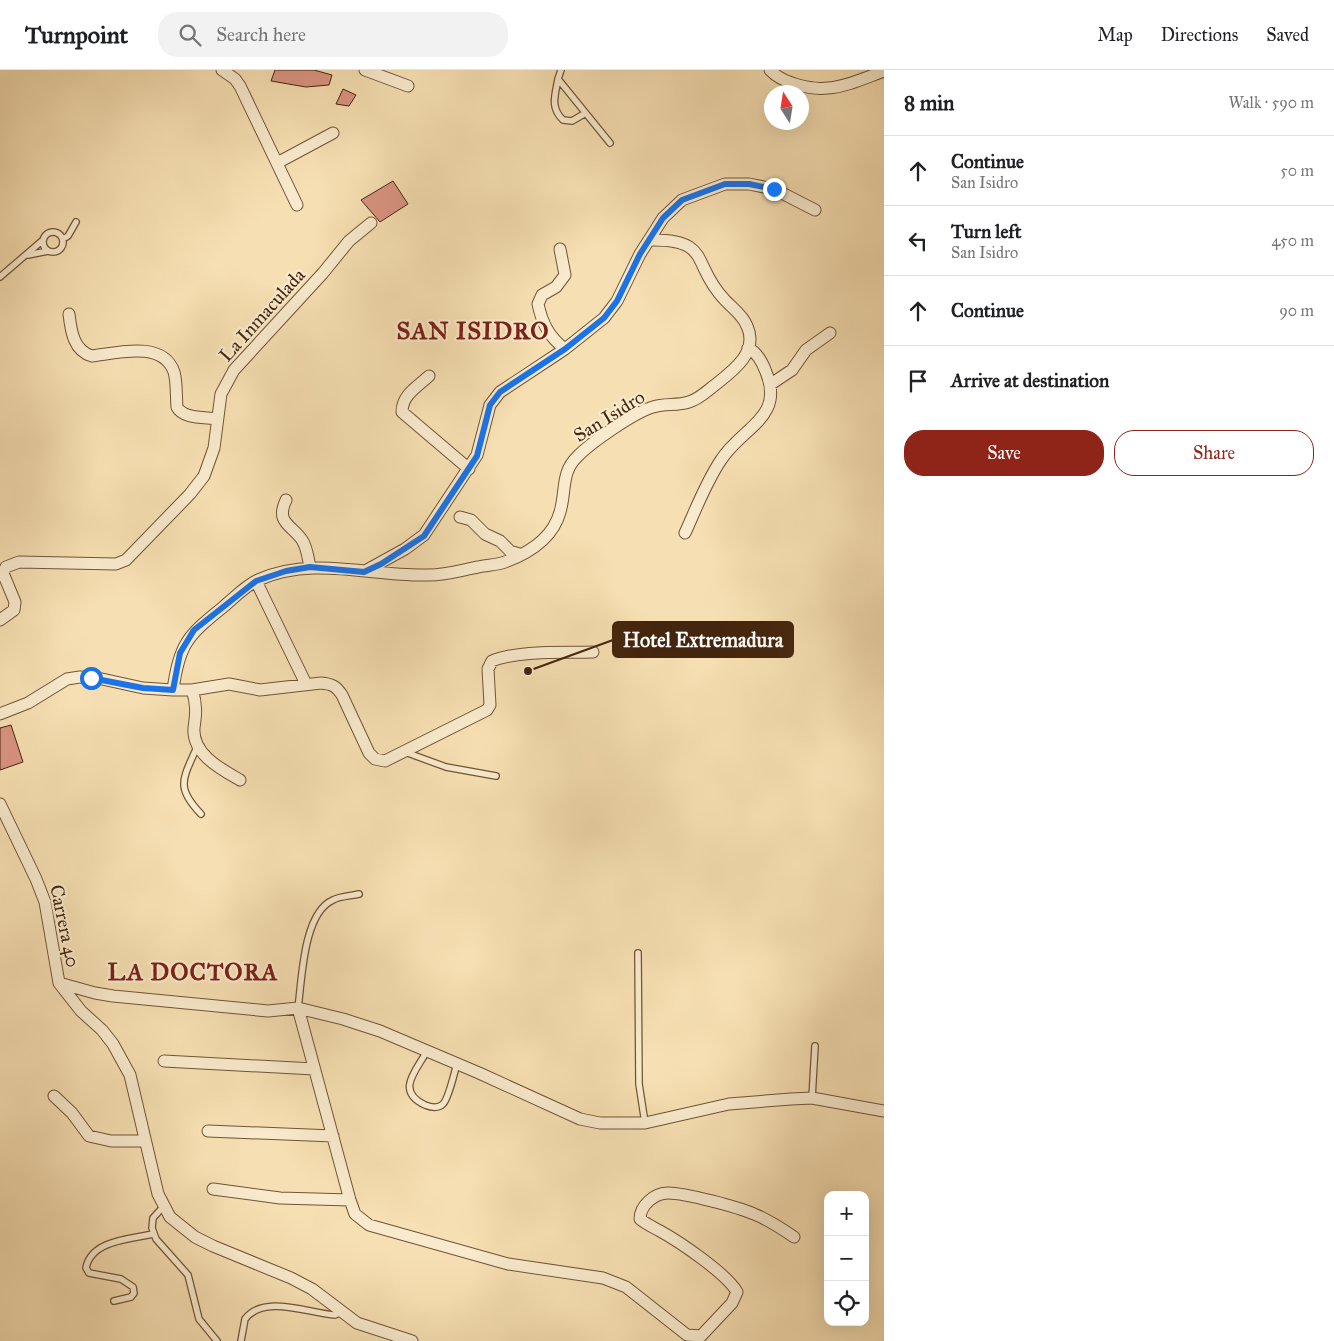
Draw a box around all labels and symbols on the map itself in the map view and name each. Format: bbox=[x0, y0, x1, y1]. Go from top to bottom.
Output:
north arrow bbox=[764, 85, 809, 130]
route end bbox=[763, 178, 786, 201]
street label: La Inmaculada bbox=[214, 263, 310, 366]
district label: SAN ISIDRO bbox=[396, 316, 550, 346]
street label: San Isidro bbox=[569, 385, 649, 447]
callout: Hotel Extremadura bbox=[613, 622, 793, 657]
text: Hotel Extremadura bbox=[623, 628, 784, 652]
route start bbox=[80, 667, 103, 690]
street label: Carrera 40 bbox=[45, 883, 85, 969]
district label: LA DOCTORA bbox=[108, 957, 278, 987]

